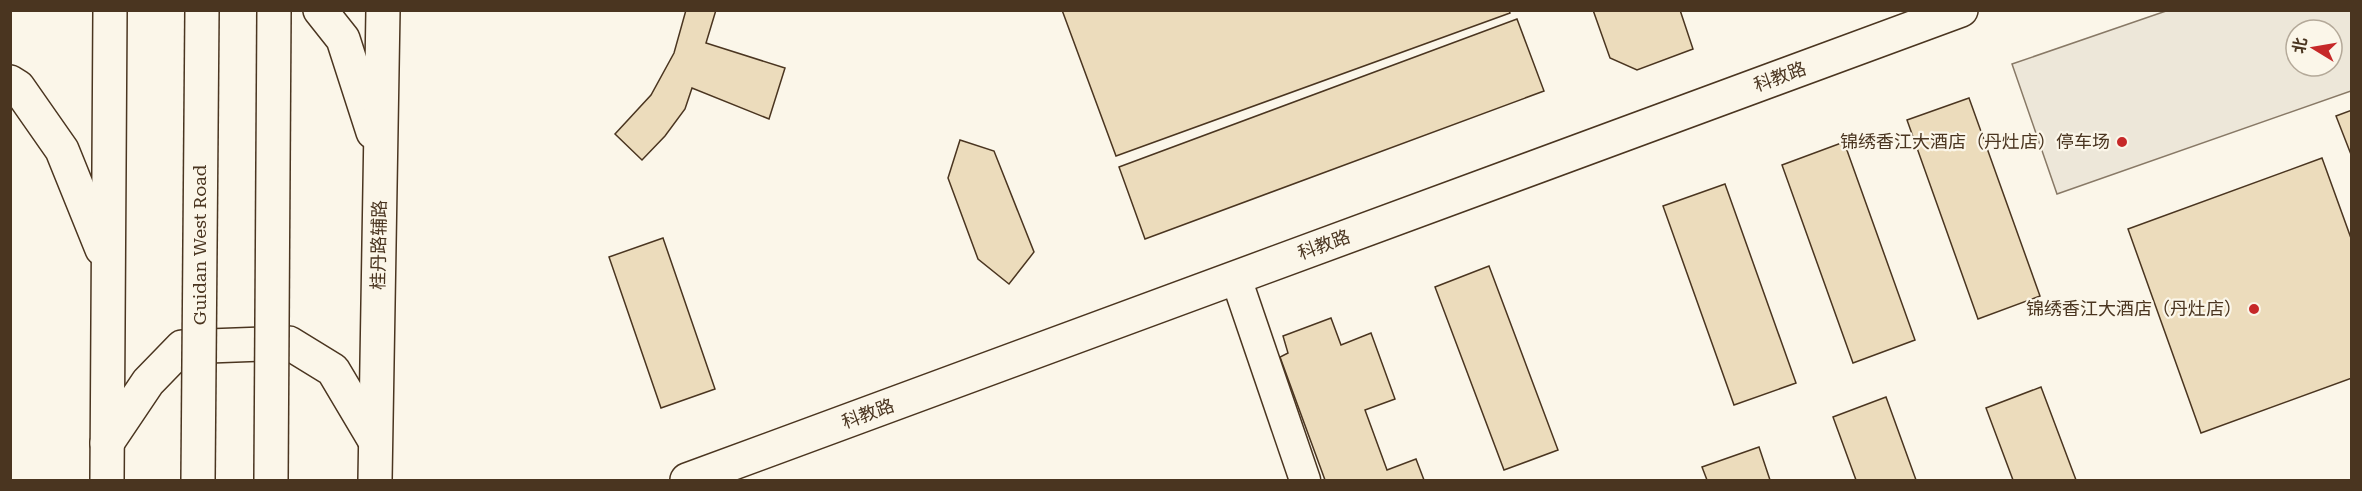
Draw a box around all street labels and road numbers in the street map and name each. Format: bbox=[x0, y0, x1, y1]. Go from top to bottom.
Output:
street label: 科教路 bbox=[1751, 57, 1809, 96]
street label: Guidan West Road bbox=[189, 164, 210, 325]
street label: 桂丹路辅路 bbox=[367, 200, 390, 290]
street label: 科教路 bbox=[1295, 225, 1353, 264]
street label: 科教路 bbox=[839, 394, 897, 433]

